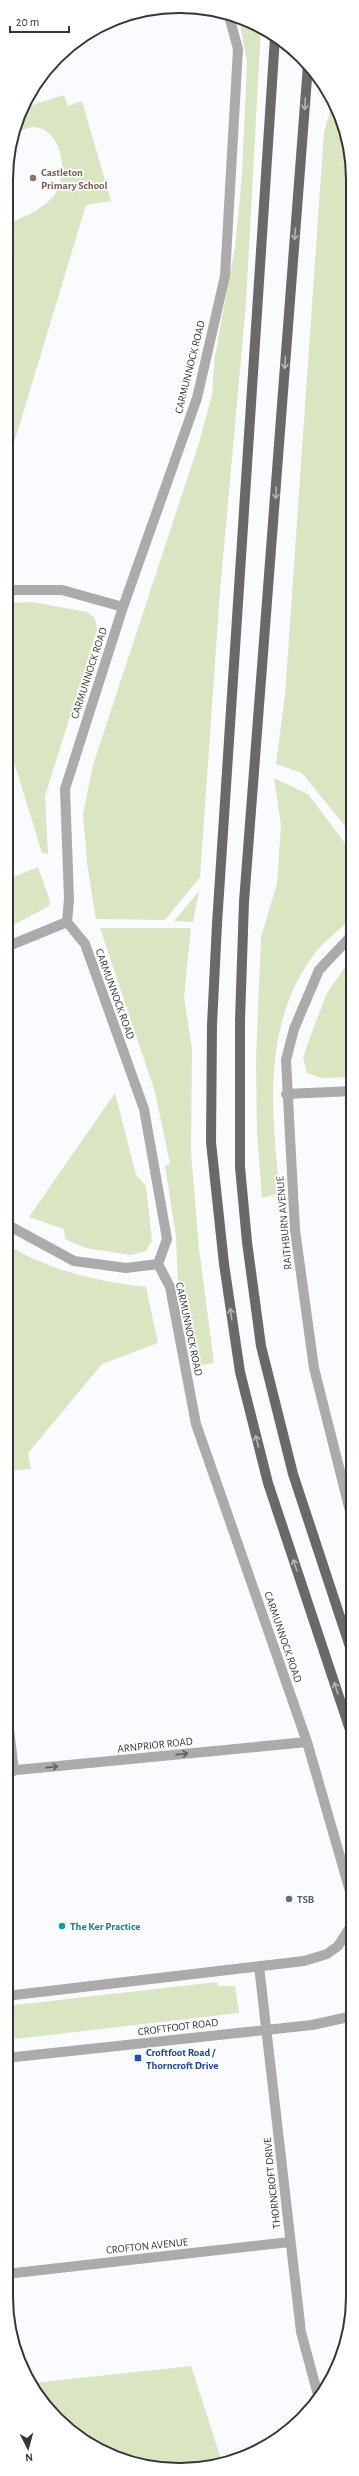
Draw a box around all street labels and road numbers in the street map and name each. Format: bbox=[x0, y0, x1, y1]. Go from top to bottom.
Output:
street label: CARMUNNOCK ROAD bbox=[173, 319, 207, 415]
street label: CARMUNNOCK ROAD bbox=[69, 626, 109, 720]
street label: CARMUNNOCK ROAD bbox=[94, 947, 136, 1041]
street label: RAITHBURN AVENUE bbox=[274, 1175, 294, 1270]
street label: CARMUNNOCK ROAD bbox=[174, 1281, 204, 1377]
street label: CARMUNNOCK ROAD bbox=[262, 1590, 304, 1684]
street label: ARNPRIOR ROAD bbox=[117, 1736, 193, 1754]
street label: CROFTFOOT ROAD bbox=[137, 2017, 219, 2037]
street label: THORNCROFT DRIVE bbox=[262, 2136, 282, 2229]
street label: CROFTON AVENUE bbox=[105, 2236, 189, 2256]

